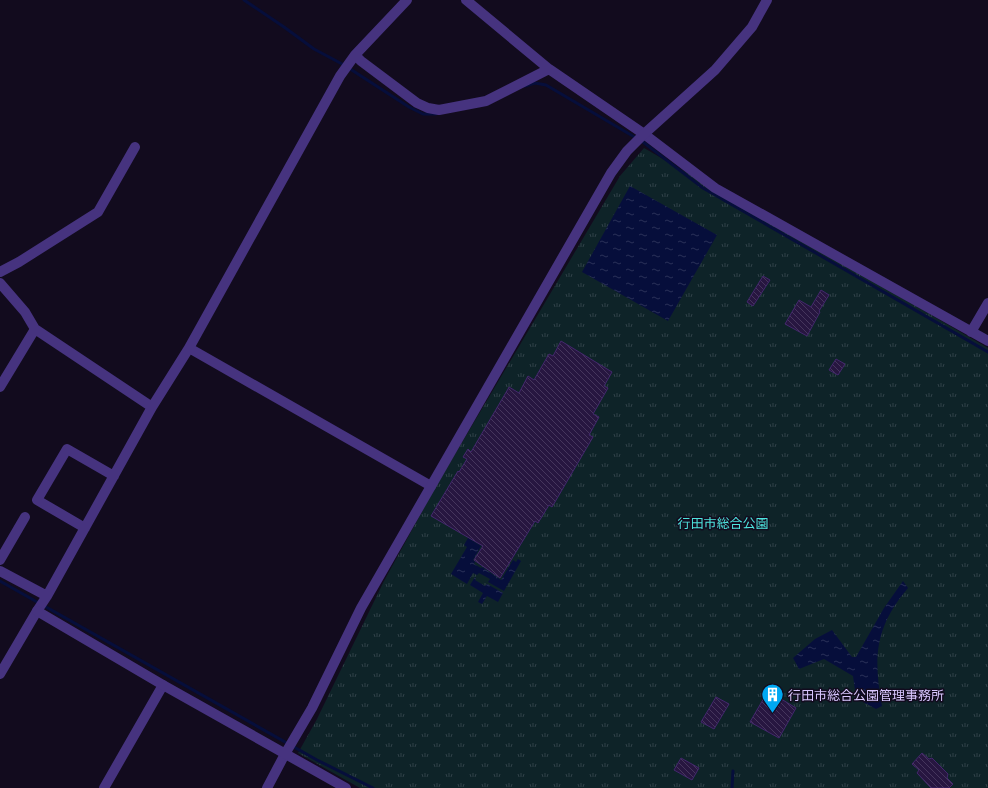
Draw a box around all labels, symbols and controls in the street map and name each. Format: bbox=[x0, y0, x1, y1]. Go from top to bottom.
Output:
park label: 行田市総合公園 bbox=[677, 514, 769, 532]
building icon: 行田市総合公園管理事務所 bbox=[760, 682, 786, 715]
place label: 行田市総合公園管理事務所 bbox=[788, 686, 944, 704]

